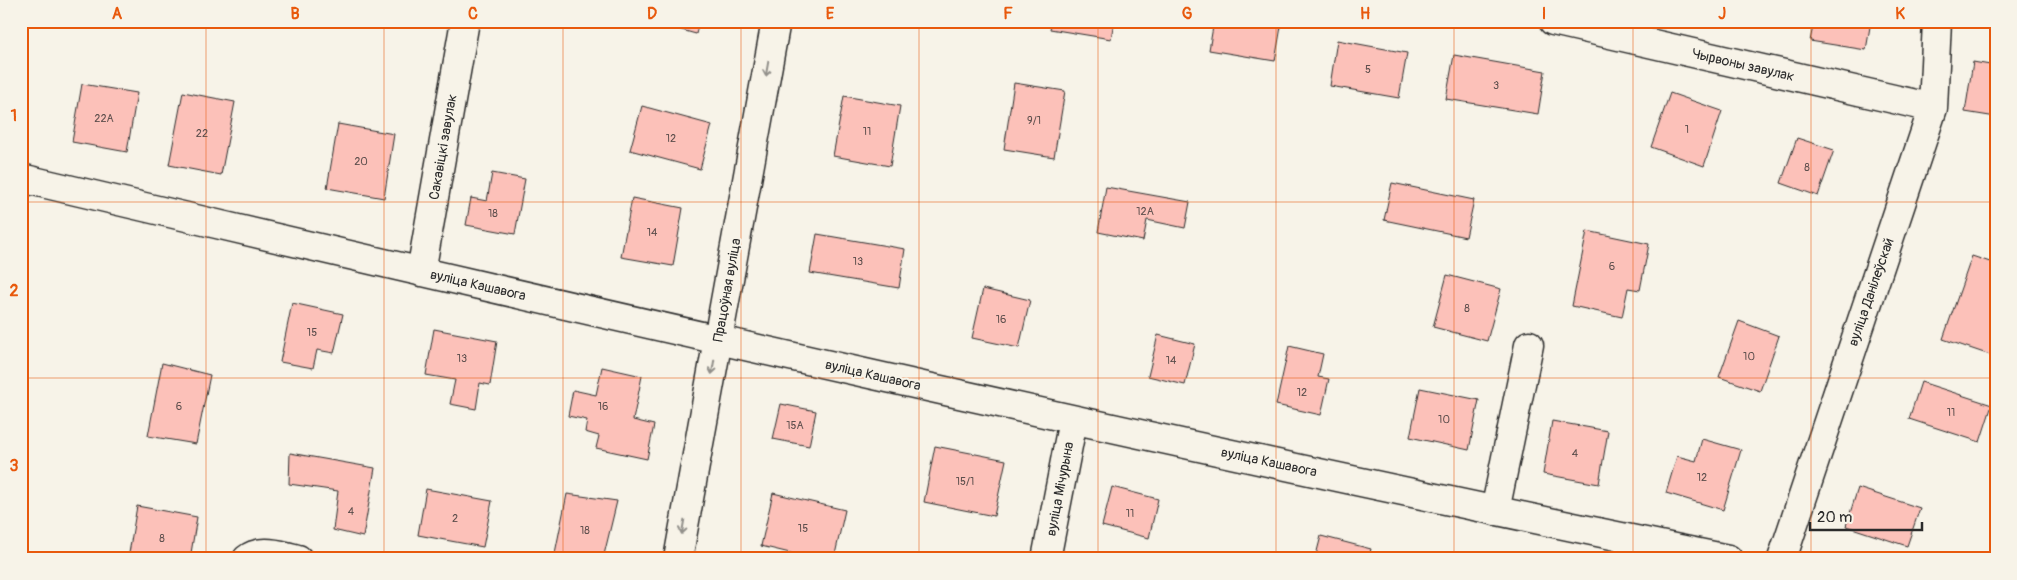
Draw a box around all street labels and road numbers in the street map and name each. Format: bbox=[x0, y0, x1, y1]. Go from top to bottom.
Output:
street label: Чырвоны завулак bbox=[1690, 45, 1796, 85]
street label: Сакавіцкі завулак bbox=[425, 93, 461, 201]
street label: вуліца Данілеўскай bbox=[1845, 236, 1897, 348]
street label: Працоўная вуліца bbox=[710, 237, 744, 343]
street label: вуліца Кашавога bbox=[428, 266, 528, 304]
street label: вуліца Кашавога bbox=[823, 356, 923, 394]
street label: вуліца Мічурына bbox=[1043, 440, 1077, 538]
street label: вуліца Кашавога bbox=[1219, 444, 1319, 480]

